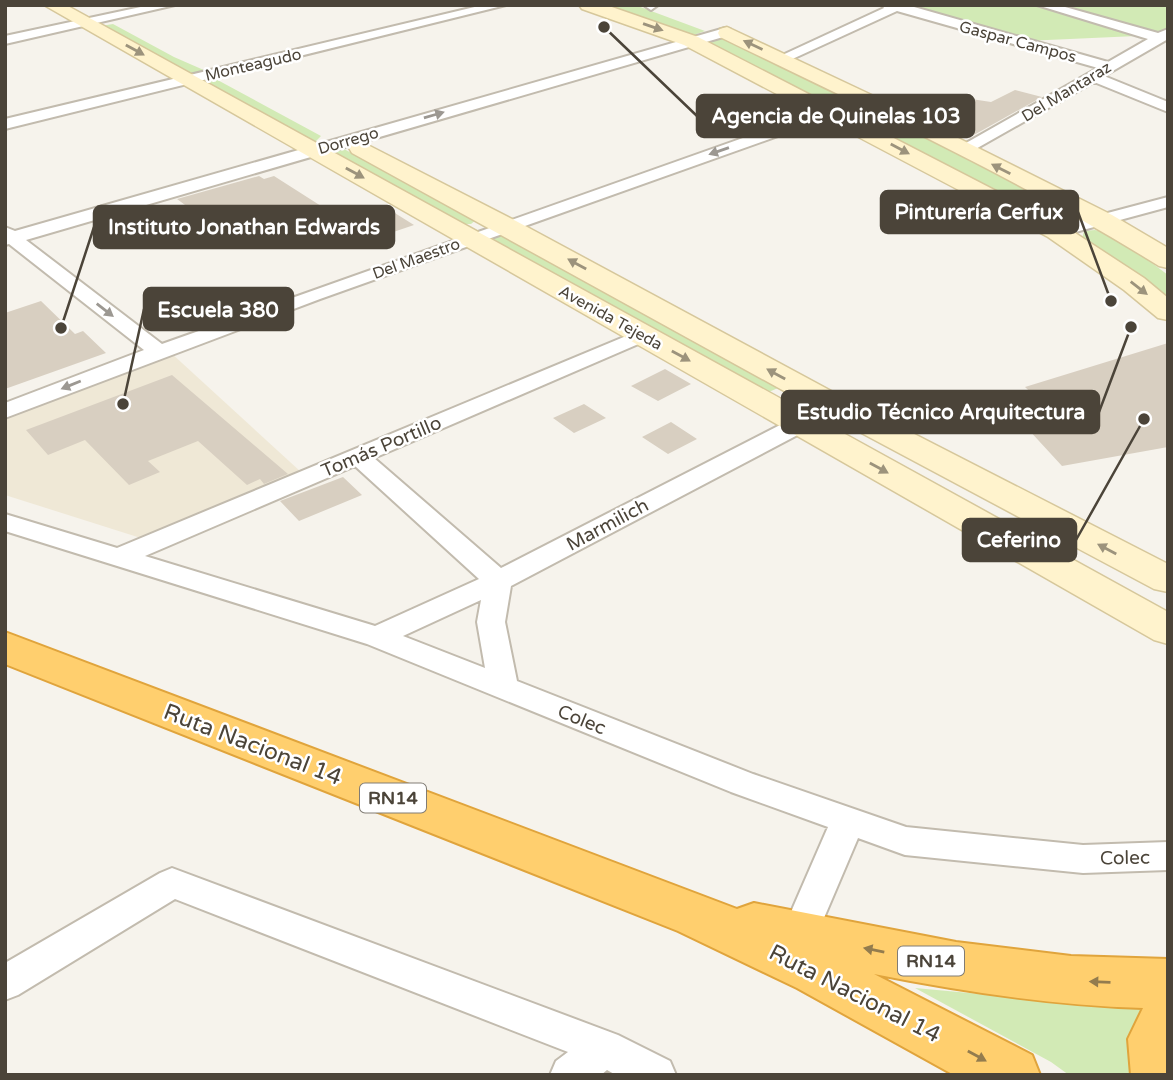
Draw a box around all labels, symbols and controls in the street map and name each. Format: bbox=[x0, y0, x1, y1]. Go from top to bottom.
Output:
street label: Gaspar Campos bbox=[957, 17, 1079, 67]
one-way arrow bbox=[642, 22, 663, 33]
one-way arrow bbox=[743, 39, 764, 50]
one-way arrow bbox=[125, 44, 144, 56]
street label: Monteagudo bbox=[203, 44, 303, 86]
street label: Del Mantaraz bbox=[1018, 57, 1115, 126]
callout: Agencia de Quinelas 103 bbox=[697, 95, 974, 137]
text: Agencia de Quinelas 103 bbox=[711, 104, 961, 129]
one-way arrow bbox=[424, 109, 445, 119]
street label: Dorrego bbox=[316, 123, 381, 159]
one-way arrow bbox=[891, 143, 911, 155]
one-way arrow bbox=[709, 146, 730, 157]
one-way arrow bbox=[991, 163, 1011, 174]
one-way arrow bbox=[345, 167, 364, 179]
callout: Pinturería Cerfux bbox=[881, 191, 1078, 233]
text: Pinturería Cerfux bbox=[895, 200, 1063, 225]
callout: Instituto Jonathan Edwards bbox=[94, 206, 394, 248]
text: Instituto Jonathan Edwards bbox=[108, 215, 380, 240]
street label: Del Maestro bbox=[370, 234, 463, 284]
one-way arrow bbox=[567, 258, 587, 270]
street label: Avenida Tejeda bbox=[555, 281, 666, 355]
one-way arrow bbox=[1130, 281, 1148, 295]
callout: Escuela 380 bbox=[144, 288, 293, 330]
text: Escuela 380 bbox=[157, 298, 279, 323]
one-way arrow bbox=[95, 303, 113, 318]
one-way arrow bbox=[672, 350, 691, 362]
one-way arrow bbox=[766, 368, 786, 380]
one-way arrow bbox=[61, 379, 82, 390]
callout: Estudio Técnico Arquitectura bbox=[782, 391, 1099, 433]
text: Estudio Técnico Arquitectura bbox=[797, 400, 1085, 425]
street label: Tomás Portillo bbox=[318, 412, 445, 482]
one-way arrow bbox=[870, 462, 889, 474]
street label: Marmilich bbox=[563, 494, 652, 556]
callout: Ceferino bbox=[963, 519, 1076, 561]
text: Ceferino bbox=[977, 528, 1061, 553]
one-way arrow bbox=[1097, 543, 1117, 554]
street label: Ruta Nacional 14 bbox=[159, 698, 346, 792]
street label: Colec bbox=[554, 700, 609, 740]
road number: RN14 bbox=[360, 784, 426, 812]
street label: Colec bbox=[1100, 847, 1150, 869]
street label: Ruta Nacional 14 bbox=[764, 939, 945, 1049]
one-way arrow bbox=[863, 945, 885, 956]
road number: RN14 bbox=[898, 946, 964, 976]
one-way arrow bbox=[1088, 976, 1110, 987]
one-way arrow bbox=[967, 1050, 987, 1062]

